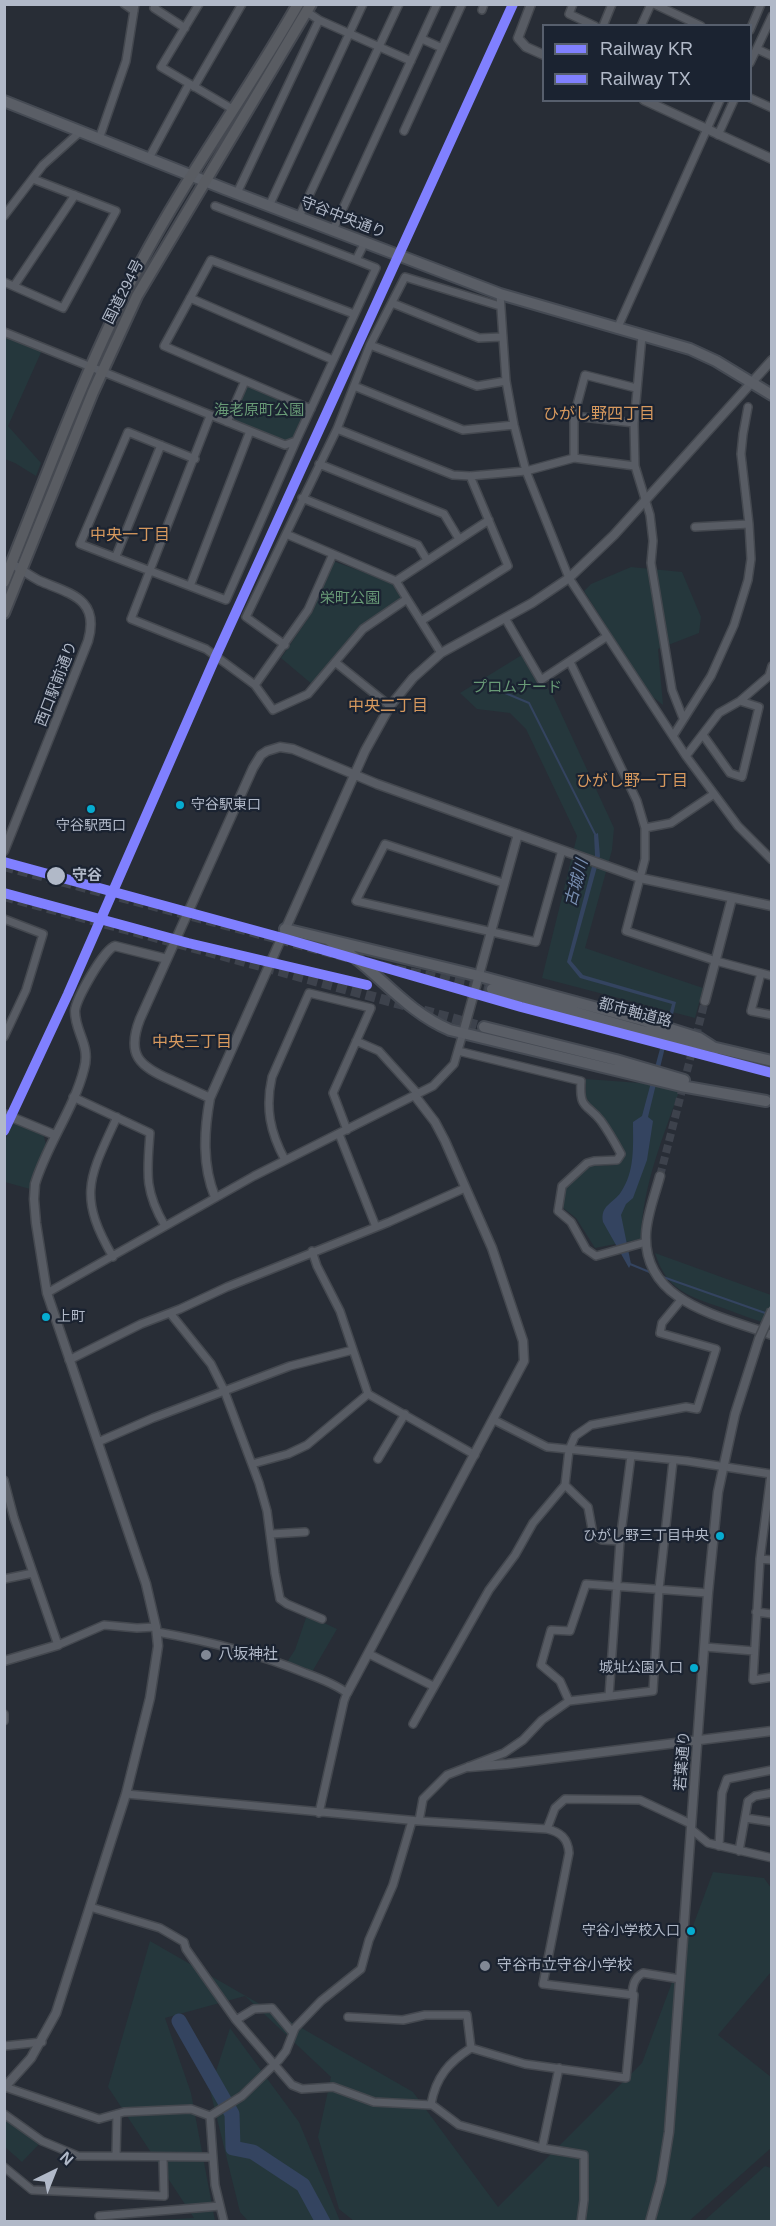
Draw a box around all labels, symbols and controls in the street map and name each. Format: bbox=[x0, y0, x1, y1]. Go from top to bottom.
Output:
legend bbox=[542, 24, 752, 102]
text: Railway KR bbox=[600, 39, 693, 59]
text: Railway TX bbox=[600, 69, 691, 89]
street label: 守谷中央通り bbox=[298, 193, 388, 243]
street label: 国道294号 bbox=[100, 257, 148, 327]
park label: 海老原町公園 bbox=[214, 402, 304, 420]
district label: ひがし野四丁目 bbox=[543, 405, 655, 425]
district label: 中央一丁目 bbox=[90, 526, 170, 546]
park label: 栄町公園 bbox=[320, 590, 380, 608]
street label: 西口駅前通り bbox=[32, 639, 82, 729]
park label: プロムナード bbox=[472, 679, 562, 697]
district label: 中央二丁目 bbox=[348, 697, 428, 717]
district label: ひがし野一丁目 bbox=[576, 772, 688, 792]
place label: 守谷駅東口 bbox=[191, 797, 261, 813]
marker: 守谷駅東口 bbox=[174, 799, 186, 811]
marker: 守谷駅西口 bbox=[85, 803, 97, 815]
place label: 守谷駅西口 bbox=[56, 818, 126, 834]
water label: 古城川 bbox=[562, 857, 592, 909]
marker: 守谷 bbox=[45, 865, 67, 887]
place label: 守谷 bbox=[72, 867, 102, 885]
street label: 都市軸道路 bbox=[596, 995, 674, 1031]
district label: 中央三丁目 bbox=[152, 1033, 232, 1053]
place label: 上町 bbox=[57, 1309, 85, 1325]
marker: 上町 bbox=[40, 1311, 52, 1323]
place label: ひがし野三丁目中央 bbox=[583, 1528, 709, 1544]
marker: ひがし野三丁目中央 bbox=[714, 1530, 726, 1542]
place label: 八坂神社 bbox=[218, 1646, 278, 1664]
marker: 八坂神社 bbox=[199, 1648, 213, 1662]
place label: 城址公園入口 bbox=[599, 1660, 683, 1676]
marker: 城址公園入口 bbox=[688, 1662, 700, 1674]
street label: 若葉通り bbox=[672, 1730, 694, 1792]
place label: 守谷小学校入口 bbox=[582, 1923, 680, 1939]
marker: 守谷小学校入口 bbox=[685, 1925, 697, 1937]
place label: 守谷市立守谷小学校 bbox=[497, 1957, 632, 1975]
marker: 守谷市立守谷小学校 bbox=[478, 1959, 492, 1973]
north arrow bbox=[24, 2142, 84, 2202]
text: N bbox=[57, 2148, 77, 2169]

